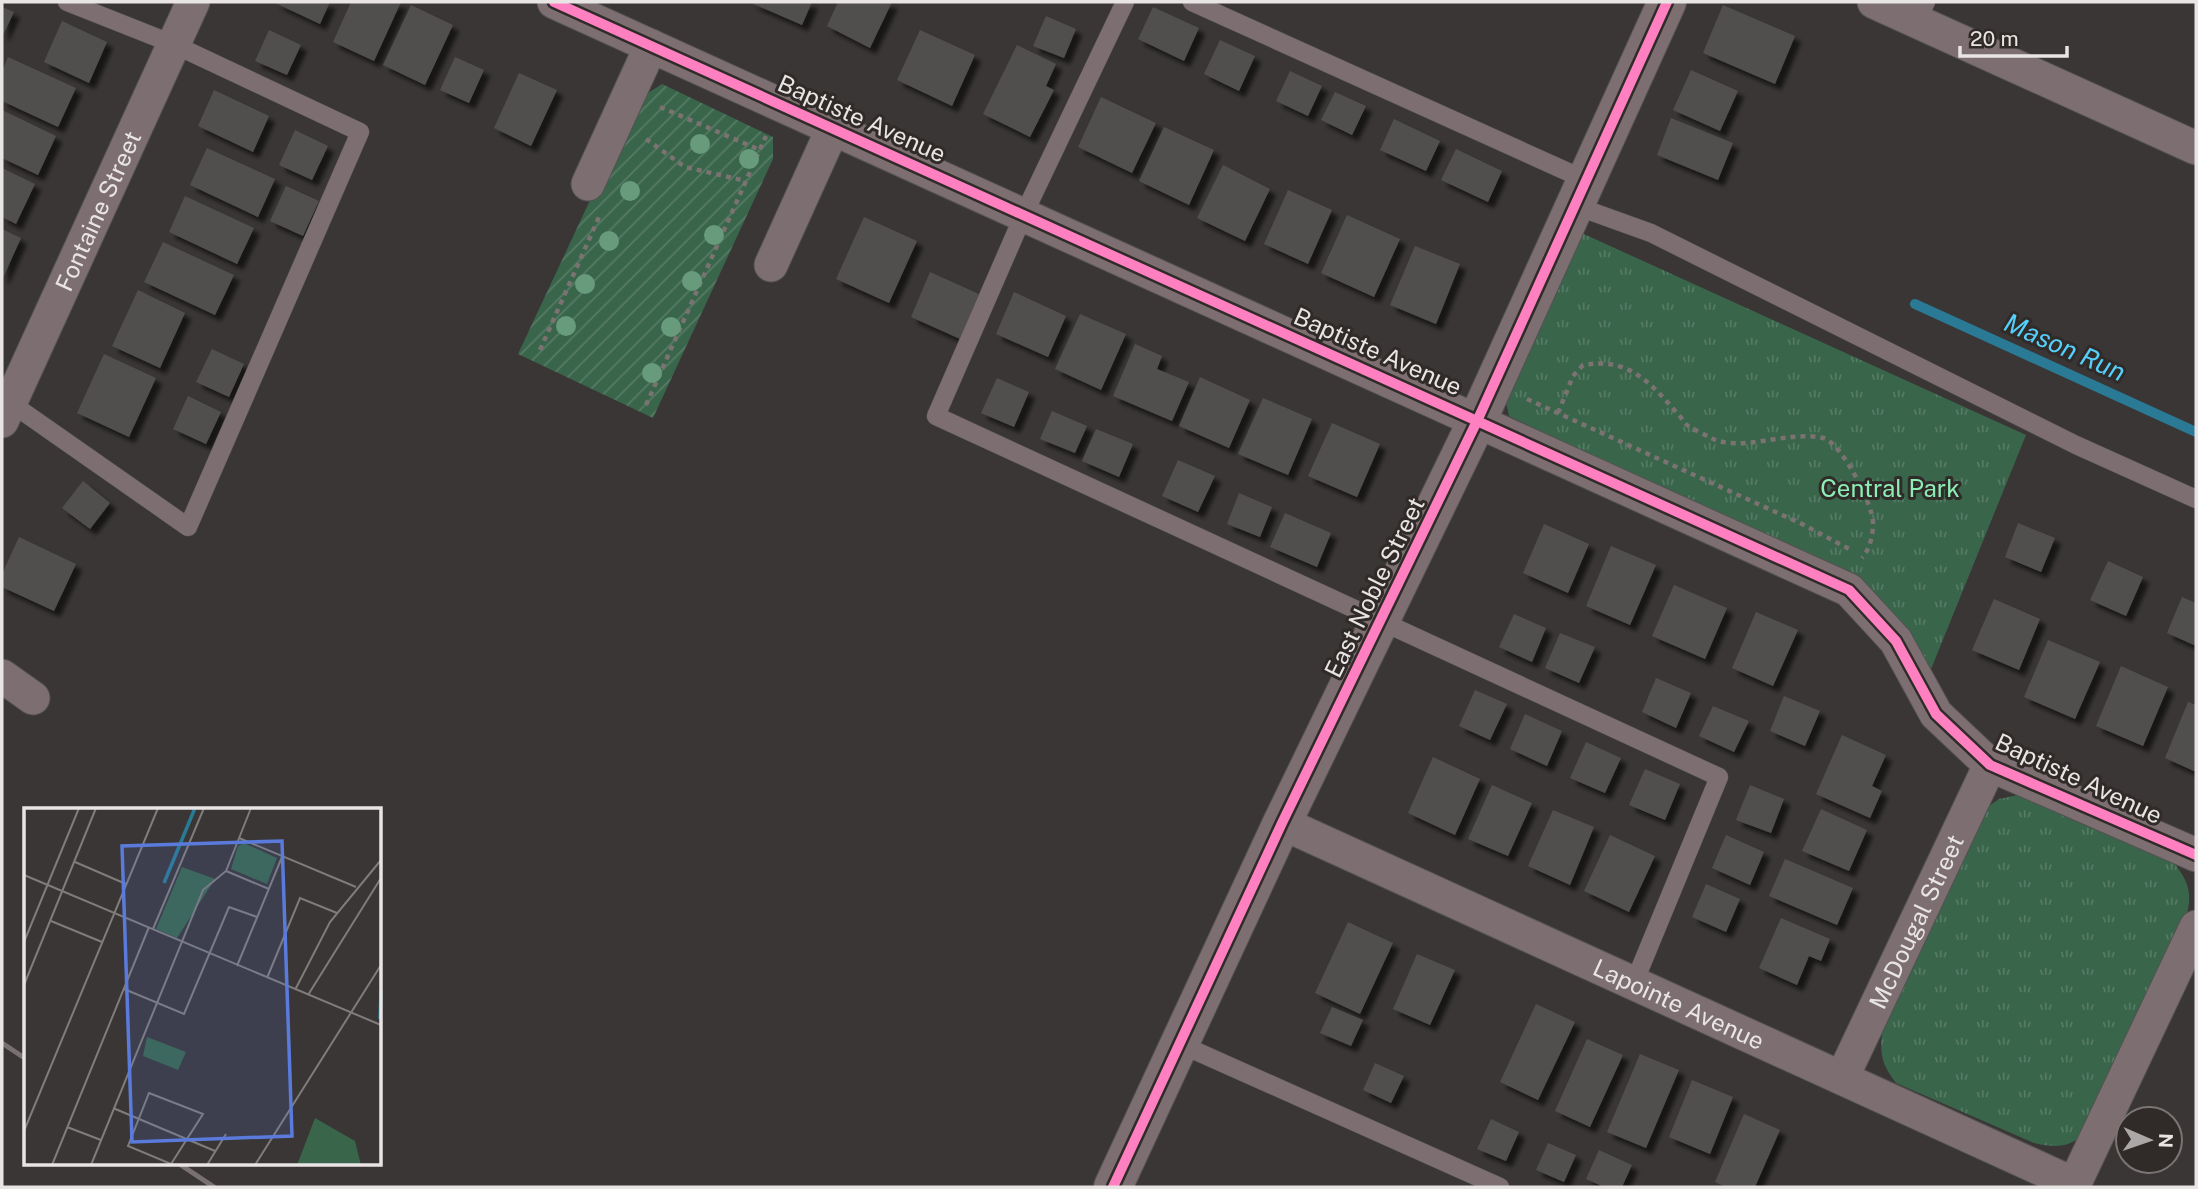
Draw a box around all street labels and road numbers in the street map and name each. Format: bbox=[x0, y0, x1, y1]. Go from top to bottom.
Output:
street label: Baptiste Avenue bbox=[774, 68, 950, 168]
street label: Fontaine Street bbox=[49, 126, 146, 295]
street label: Baptiste Avenue bbox=[1290, 301, 1466, 401]
street label: East Noble Street bbox=[1318, 492, 1430, 682]
street label: Baptiste Avenue bbox=[1991, 727, 2167, 829]
street label: McDougal Street bbox=[1863, 830, 1969, 1013]
street label: Lapointe Avenue bbox=[1589, 953, 1769, 1055]

